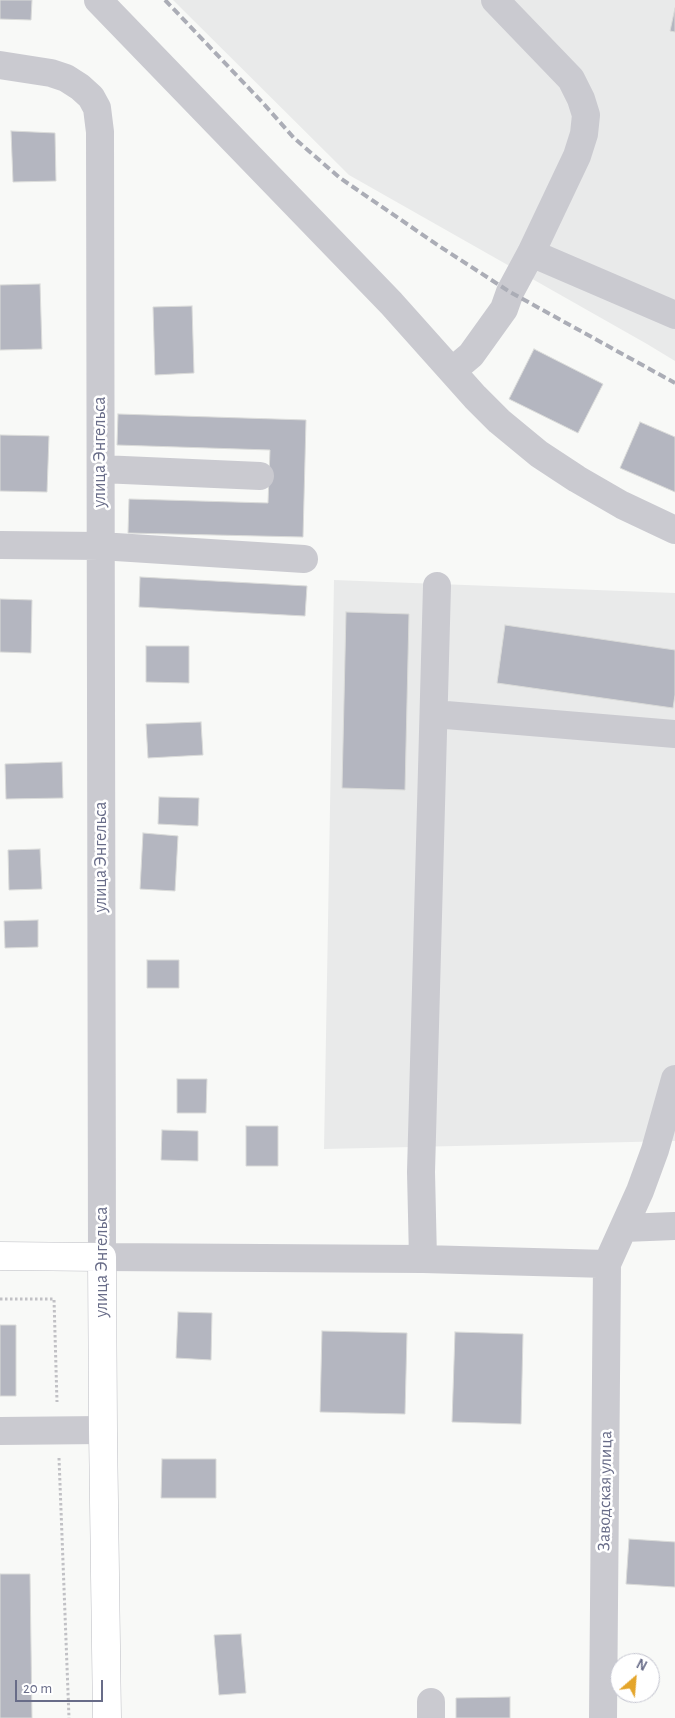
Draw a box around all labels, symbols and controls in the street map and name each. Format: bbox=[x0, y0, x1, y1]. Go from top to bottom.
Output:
street label: улица Энгельса bbox=[89, 396, 111, 508]
street label: улица Энгельса bbox=[90, 801, 112, 913]
street label: улица Энгельса bbox=[91, 1206, 113, 1318]
street label: Заводская улица bbox=[593, 1431, 617, 1551]
north arrow bbox=[610, 1653, 660, 1703]
text: N bbox=[634, 1657, 649, 1674]
scale bar bbox=[18, 1670, 105, 1702]
text: 20 m bbox=[23, 1681, 52, 1696]

